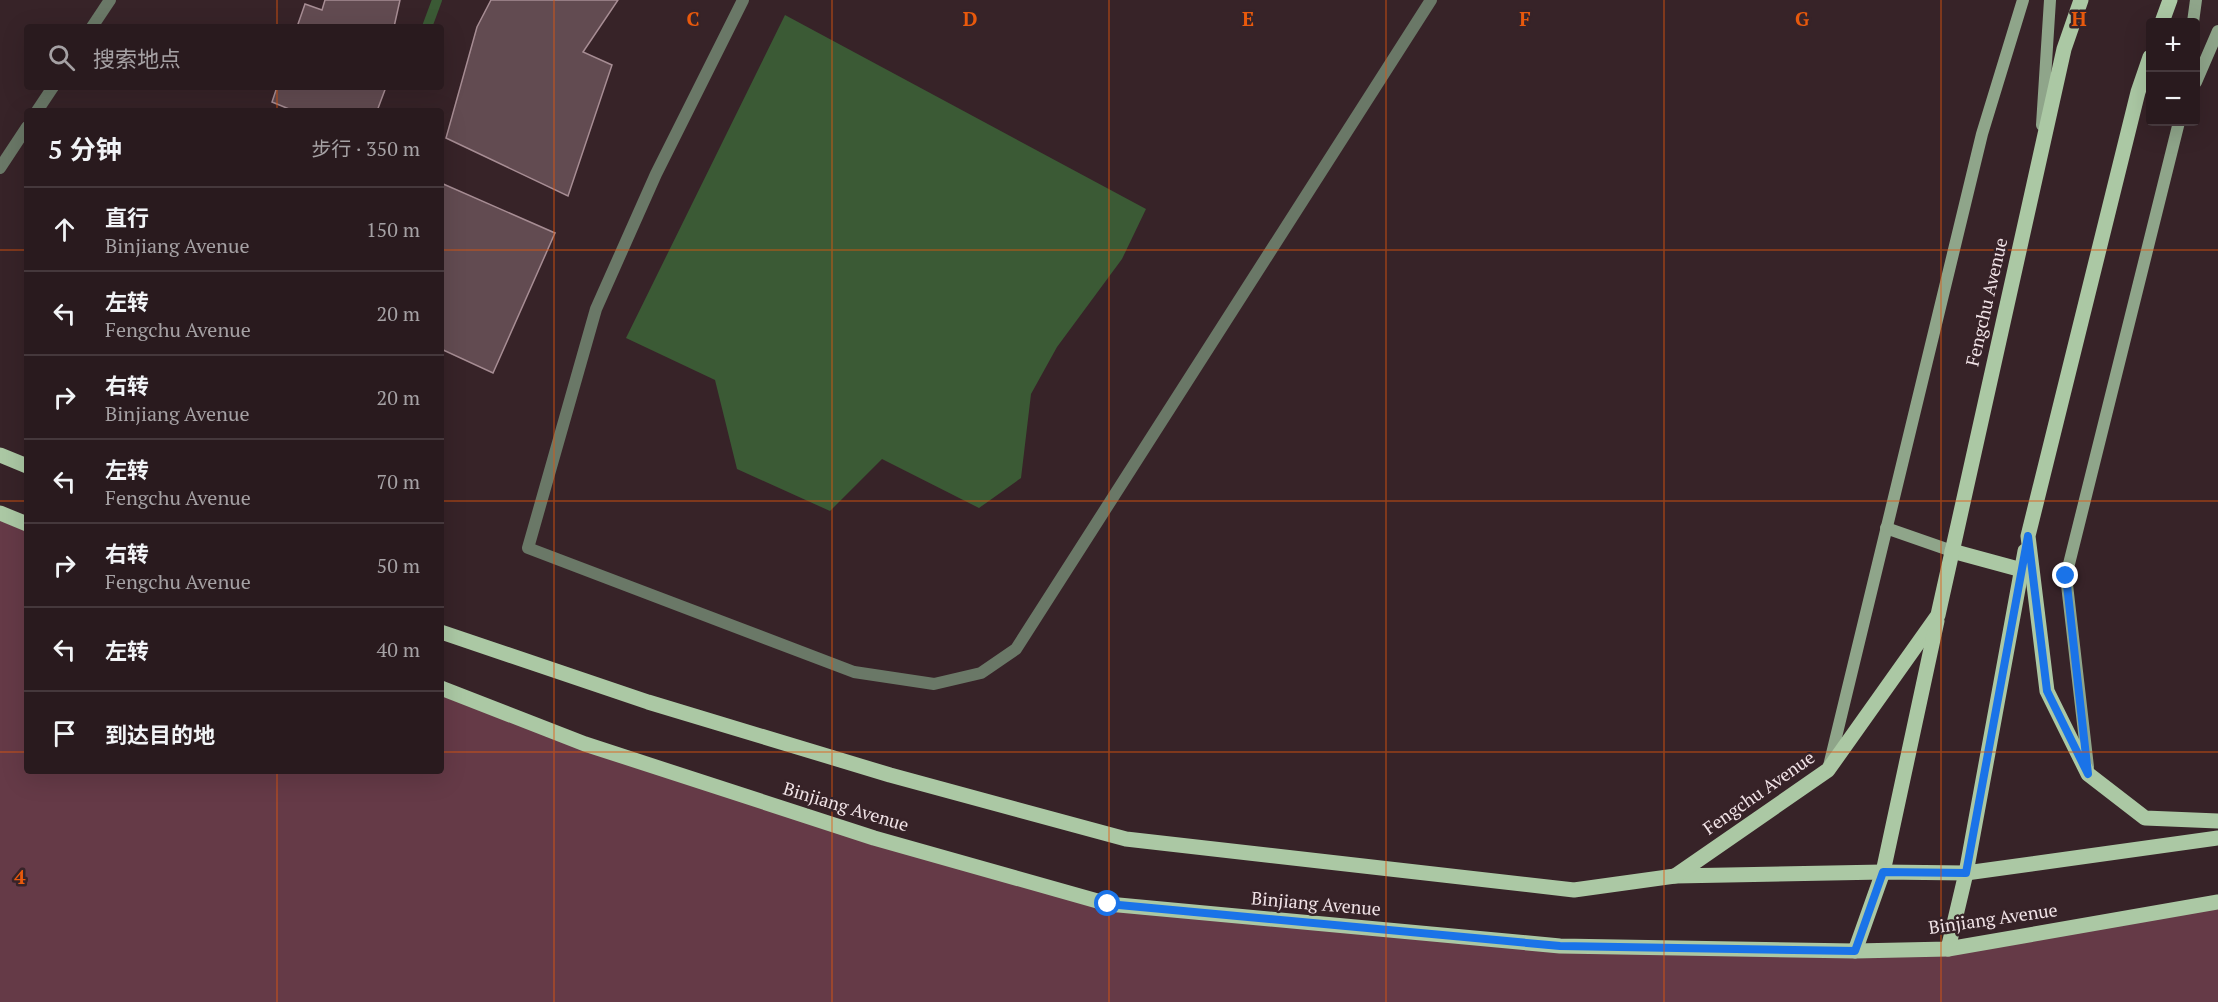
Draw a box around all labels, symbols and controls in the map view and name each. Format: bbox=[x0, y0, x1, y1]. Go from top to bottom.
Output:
text: C bbox=[686, 5, 700, 32]
text: D bbox=[963, 5, 977, 32]
text: E bbox=[1242, 5, 1254, 32]
text: F bbox=[1519, 5, 1531, 32]
text: G bbox=[1795, 5, 1809, 32]
text: H bbox=[2071, 5, 2087, 32]
map controls bbox=[2146, 18, 2200, 126]
button: + bbox=[2146, 18, 2200, 72]
search box bbox=[24, 24, 444, 90]
icon: search bbox=[45, 41, 78, 74]
text: 搜索地点 bbox=[93, 44, 181, 73]
button: − bbox=[2146, 72, 2200, 126]
text: 5 分钟 bbox=[48, 132, 122, 166]
text: 步行 · 350 m bbox=[311, 135, 420, 162]
text: 直行 bbox=[105, 203, 149, 232]
icon: ahead bbox=[48, 213, 81, 246]
text: 150 m bbox=[366, 216, 420, 243]
text: Binjiang Avenue bbox=[105, 232, 249, 259]
street label: Fengchu Avenue bbox=[1960, 235, 2012, 368]
text: 左转 bbox=[105, 287, 149, 316]
icon: left bbox=[48, 297, 81, 330]
text: 20 m bbox=[377, 300, 420, 327]
text: Fengchu Avenue bbox=[105, 316, 251, 343]
text: 右转 bbox=[105, 371, 149, 400]
icon: right bbox=[48, 381, 81, 414]
text: 20 m bbox=[377, 384, 420, 411]
text: Binjiang Avenue bbox=[105, 400, 249, 427]
text: 左转 bbox=[105, 455, 149, 484]
icon: left bbox=[48, 465, 81, 498]
text: 70 m bbox=[377, 468, 420, 495]
text: Fengchu Avenue bbox=[105, 484, 251, 511]
text: 右转 bbox=[105, 539, 149, 568]
icon: right bbox=[48, 549, 81, 582]
text: 50 m bbox=[377, 552, 420, 579]
route end bbox=[2052, 562, 2078, 588]
text: Fengchu Avenue bbox=[105, 568, 251, 595]
icon: left bbox=[48, 633, 81, 666]
text: 左转 bbox=[105, 636, 149, 665]
text: 40 m bbox=[377, 636, 420, 663]
icon: arrive bbox=[48, 717, 81, 750]
text: 到达目的地 bbox=[105, 720, 215, 749]
street label: Fengchu Avenue bbox=[1698, 745, 1819, 840]
street label: Binjiang Avenue bbox=[781, 776, 912, 837]
text: 4 bbox=[14, 863, 26, 890]
street label: Binjiang Avenue bbox=[1250, 885, 1382, 921]
route start bbox=[1094, 890, 1120, 916]
street label: Binjiang Avenue bbox=[1927, 897, 2059, 939]

